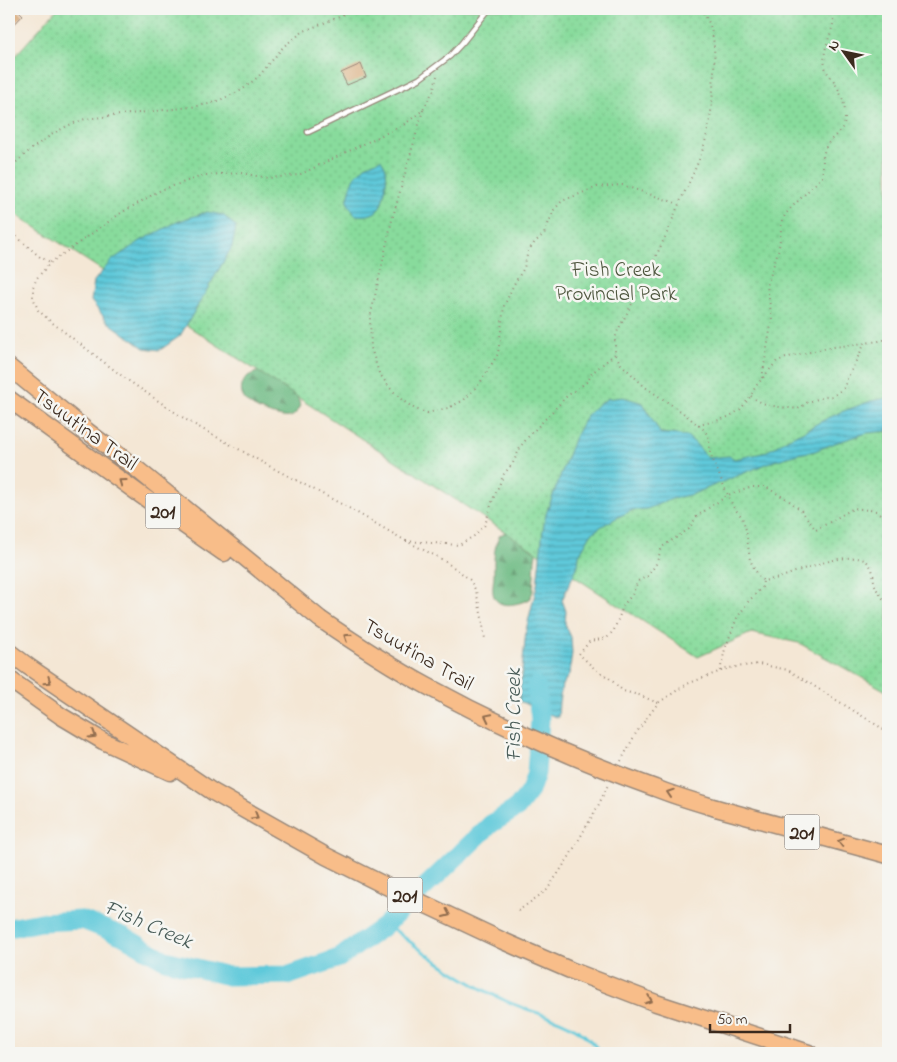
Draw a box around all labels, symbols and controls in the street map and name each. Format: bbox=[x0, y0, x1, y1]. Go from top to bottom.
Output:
north arrow bbox=[820, 28, 870, 78]
text: N bbox=[823, 36, 846, 55]
park label: Fish Creek Provincial Park bbox=[555, 256, 678, 310]
street label: Tsuut'ina Trail bbox=[26, 382, 143, 479]
one-way arrow bbox=[119, 479, 128, 487]
road number: 201 bbox=[146, 494, 180, 528]
street label: Tsuut'ina Trail bbox=[357, 612, 479, 699]
one-way arrow bbox=[343, 634, 352, 643]
water label: Fish Creek bbox=[499, 667, 531, 762]
one-way arrow bbox=[43, 675, 52, 684]
one-way arrow bbox=[484, 713, 493, 723]
one-way arrow bbox=[88, 729, 97, 739]
one-way arrow bbox=[666, 789, 675, 799]
one-way arrow bbox=[250, 810, 259, 820]
road number: 201 bbox=[784, 814, 820, 850]
one-way arrow bbox=[837, 837, 846, 848]
road number: 201 bbox=[388, 878, 422, 912]
water label: Fish Creek bbox=[98, 893, 198, 959]
one-way arrow bbox=[442, 908, 451, 918]
one-way arrow bbox=[644, 994, 652, 1004]
scale bar bbox=[710, 1002, 790, 1034]
text: 50 m bbox=[717, 1009, 748, 1031]

